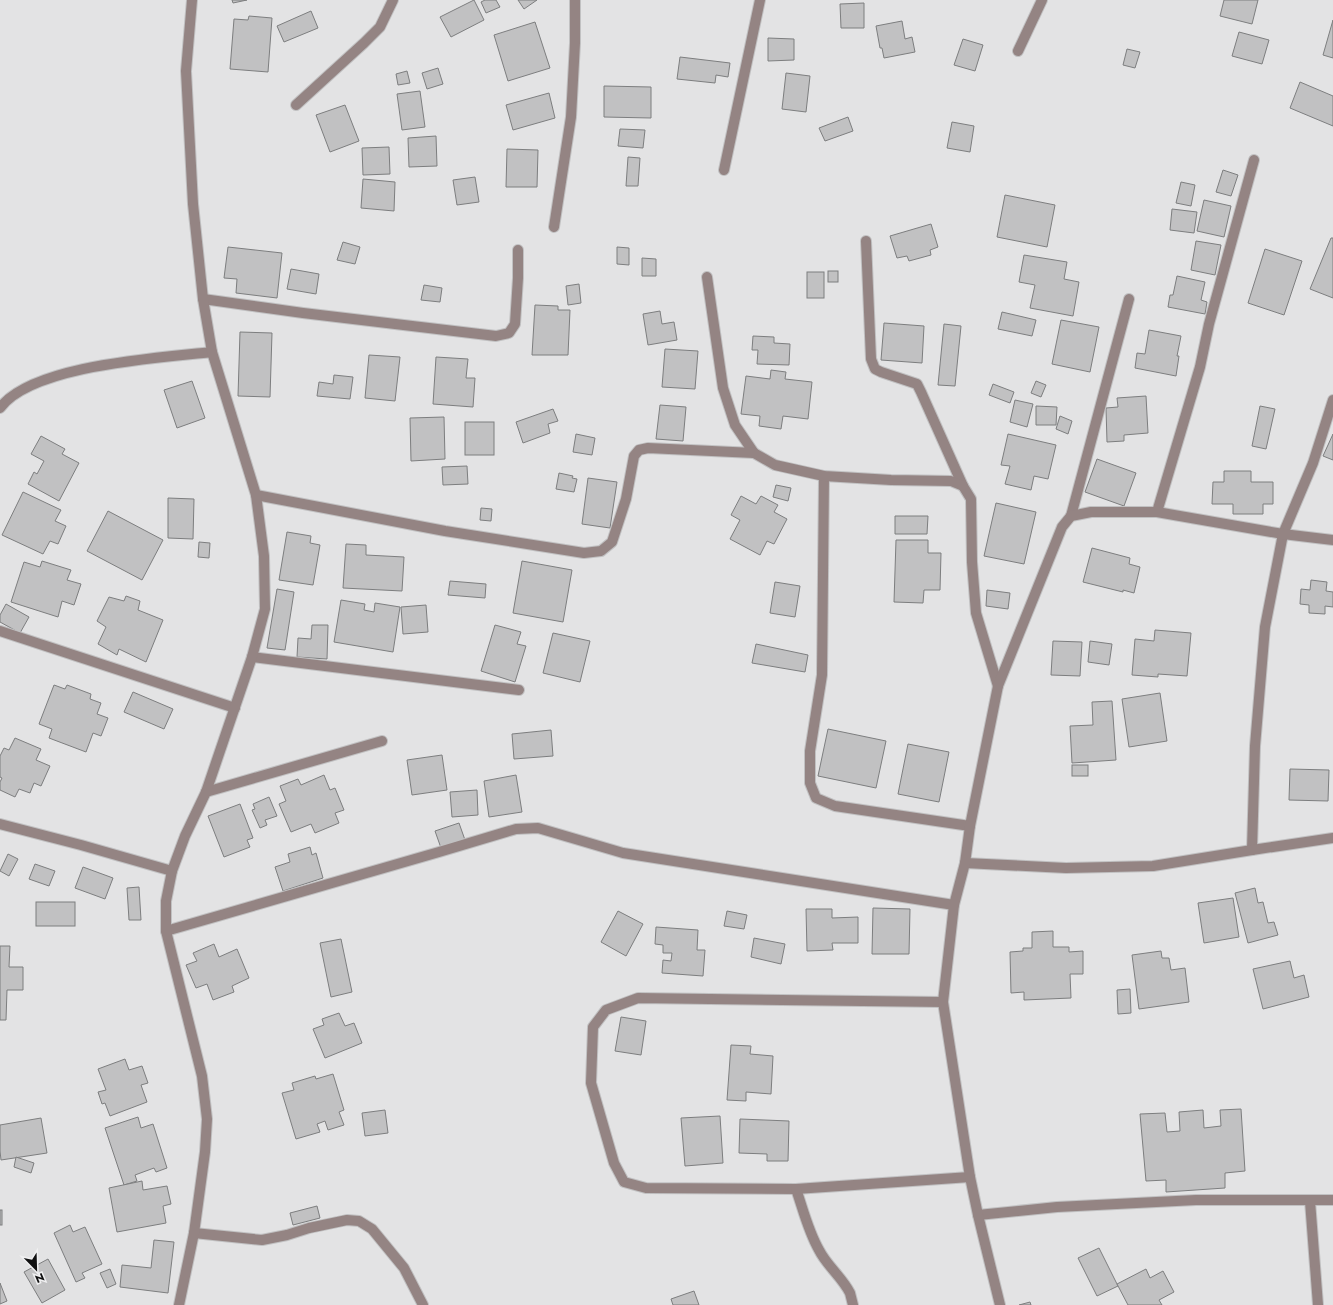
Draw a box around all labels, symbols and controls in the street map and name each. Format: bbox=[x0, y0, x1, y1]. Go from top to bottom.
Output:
north arrow bbox=[16, 1249, 56, 1289]
text: N bbox=[33, 1269, 47, 1287]

